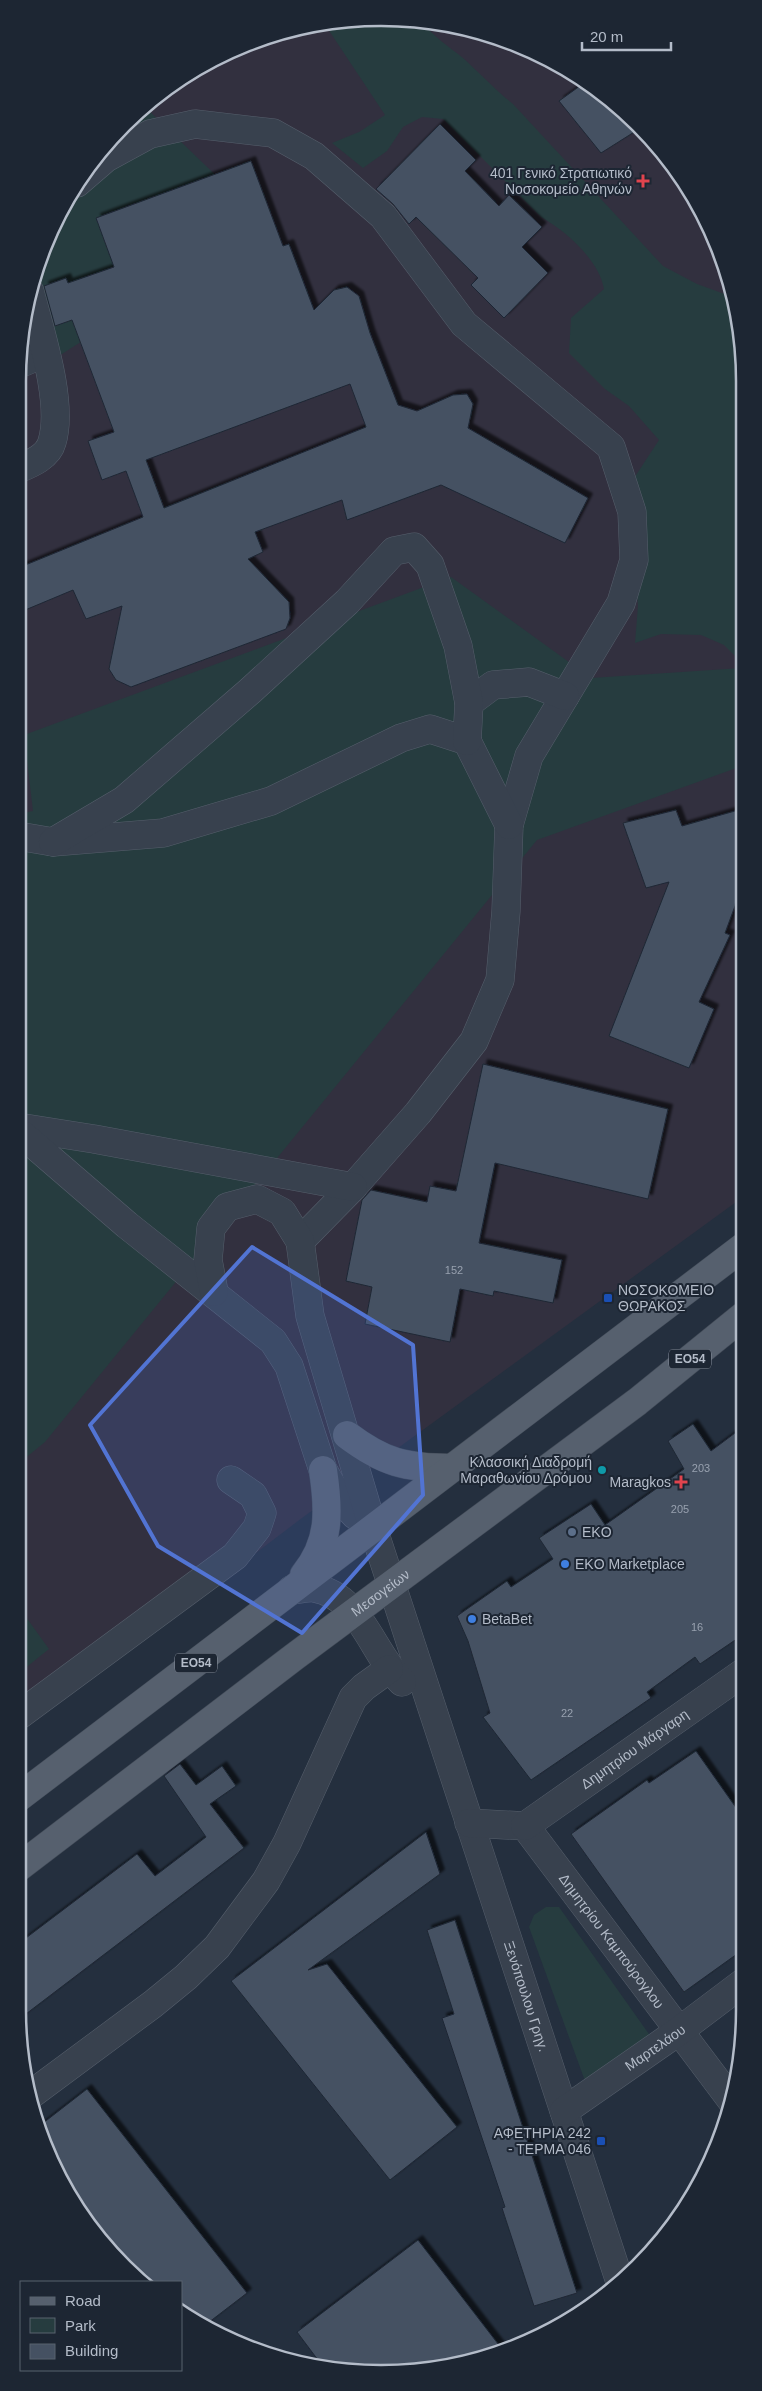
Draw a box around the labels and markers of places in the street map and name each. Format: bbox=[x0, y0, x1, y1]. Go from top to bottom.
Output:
place label: 401 Γενικό Στρατιωτικό Νοσοκομείο Αθηνών bbox=[490, 165, 632, 197]
marker: 401 Γενικό Στρατιωτικό Νοσοκομείο Αθηνών bbox=[636, 174, 650, 188]
place label: ΝΟΣΟΚΟΜΕΙΟ ΘΩΡΑΚΟΣ bbox=[618, 1282, 714, 1314]
marker: ΝΟΣΟΚΟΜΕΙΟ ΘΩΡΑΚΟΣ bbox=[602, 1292, 614, 1304]
place label: Κλασσική Διαδρομή Μαραθωνίου Δρόμου bbox=[460, 1454, 592, 1486]
marker: Κλασσική Διαδρομή Μαραθωνίου Δρόμου bbox=[596, 1464, 608, 1476]
place label: Maragkos bbox=[610, 1474, 671, 1490]
marker: Maragkos bbox=[675, 1476, 687, 1488]
place label: EKO bbox=[582, 1524, 612, 1540]
marker: EKO bbox=[566, 1526, 578, 1538]
place label: EKO Marketplace bbox=[575, 1556, 685, 1572]
marker: EKO Marketplace bbox=[559, 1558, 571, 1570]
place label: BetaBet bbox=[482, 1611, 532, 1627]
marker: BetaBet bbox=[466, 1613, 478, 1625]
place label: ΑΦΕΤΗΡΙΑ 242 - ΤΕΡΜΑ 046 bbox=[494, 2125, 591, 2157]
marker: ΑΦΕΤΗΡΙΑ 242 - ΤΕΡΜΑ 046 bbox=[595, 2135, 607, 2147]

